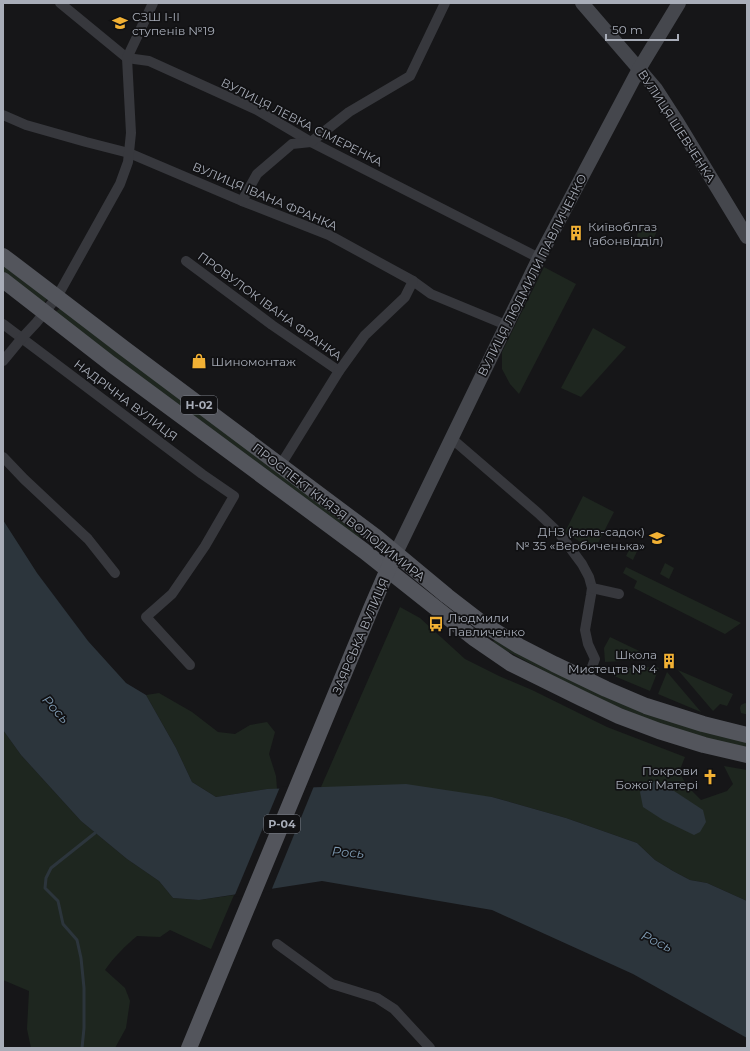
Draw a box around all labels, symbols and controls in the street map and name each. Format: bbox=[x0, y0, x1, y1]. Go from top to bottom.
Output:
place label: СЗШ I-II ступенів №19 bbox=[132, 9, 215, 38]
school or university icon: СЗШ I-II ступенів №19 bbox=[111, 14, 129, 32]
scale bar bbox=[606, 16, 678, 42]
text: 50 m bbox=[612, 22, 643, 37]
street label: ВУЛИЦЯ ШЕВЧЕНКА bbox=[635, 67, 719, 185]
street label: ВУЛИЦЯ ЛЕВКА СІМЕРЕНКА bbox=[219, 75, 385, 169]
street label: ВУЛИЦЯ ІВАНА ФРАНКА bbox=[190, 159, 340, 233]
street label: ВУЛИЦЯ ЛЮДМИЛИ ПАВЛИЧЕНКО bbox=[474, 171, 590, 379]
place label: Київоблгаз (абонвідділ) bbox=[588, 219, 664, 248]
building icon: Київоблгаз (абонвідділ) bbox=[567, 224, 585, 242]
street label: ПРОВУЛОК ІВАНА ФРАНКА bbox=[195, 249, 345, 363]
shop icon: Шиномонтаж bbox=[190, 352, 208, 370]
place label: Шиномонтаж bbox=[211, 354, 296, 369]
street label: НАДРІЧНА ВУЛИЦЯ bbox=[71, 356, 181, 444]
road number: Н-02 bbox=[181, 396, 217, 414]
street label: ПРОСПЕКТ КНЯЗЯ ВОЛОДИМИРА bbox=[250, 440, 428, 584]
place label: ДНЗ (ясла-садок) № 35 «Вербиченька» bbox=[515, 524, 645, 553]
school or university icon: ДНЗ (ясла-садок) № 35 «Вербиченька» bbox=[648, 529, 666, 547]
street label: ЗАЯРСЬКА ВУЛИЦЯ bbox=[329, 575, 391, 697]
place label: Людмили Павличенко bbox=[448, 610, 526, 639]
bus stop icon: Людмили Павличенко bbox=[427, 615, 445, 633]
place label: Школа Мистецтв № 4 bbox=[568, 647, 657, 676]
building icon: Школа Мистецтв № 4 bbox=[660, 652, 678, 670]
water label: Рось bbox=[39, 692, 73, 726]
place label: Покрови Божої Матері bbox=[615, 763, 698, 792]
church icon: Покрови Божої Матері bbox=[701, 768, 719, 786]
road number: Р-04 bbox=[264, 815, 300, 833]
water label: Рось bbox=[331, 843, 365, 861]
water label: Рось bbox=[639, 927, 675, 955]

